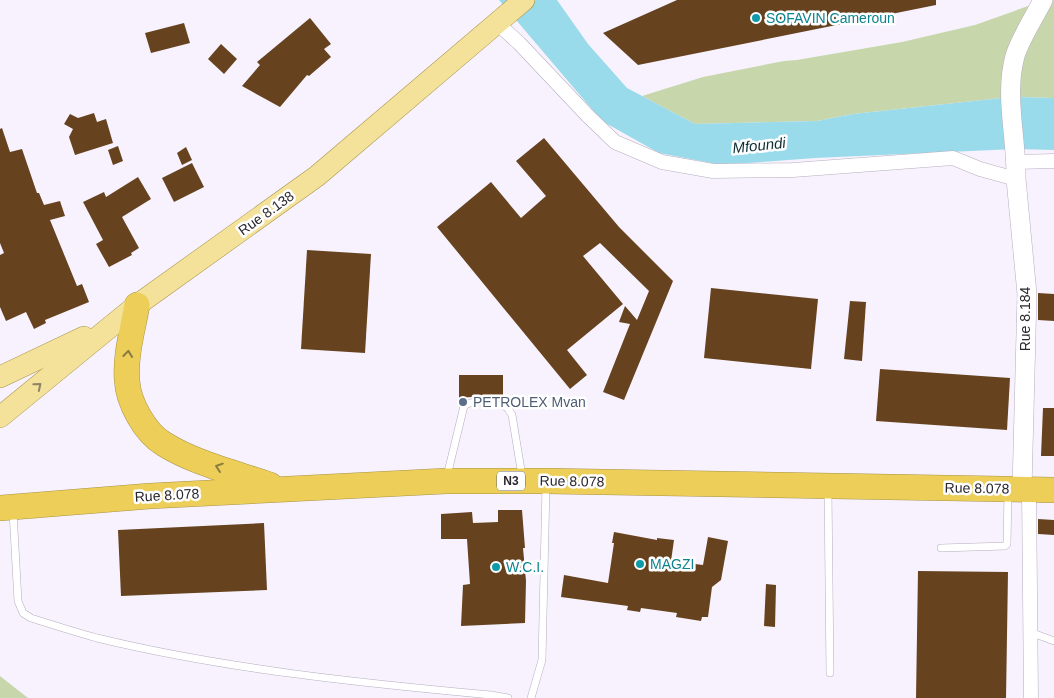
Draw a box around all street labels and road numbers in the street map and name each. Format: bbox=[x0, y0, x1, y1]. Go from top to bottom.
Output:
street label: Rue 8.138 bbox=[235, 187, 297, 238]
street label: Rue 8.184 bbox=[1017, 286, 1033, 351]
road number: N3 bbox=[497, 472, 525, 491]
street label: Rue 8.078 bbox=[540, 472, 605, 490]
street label: Rue 8.078 bbox=[945, 479, 1010, 497]
street label: Rue 8.078 bbox=[134, 485, 200, 505]

